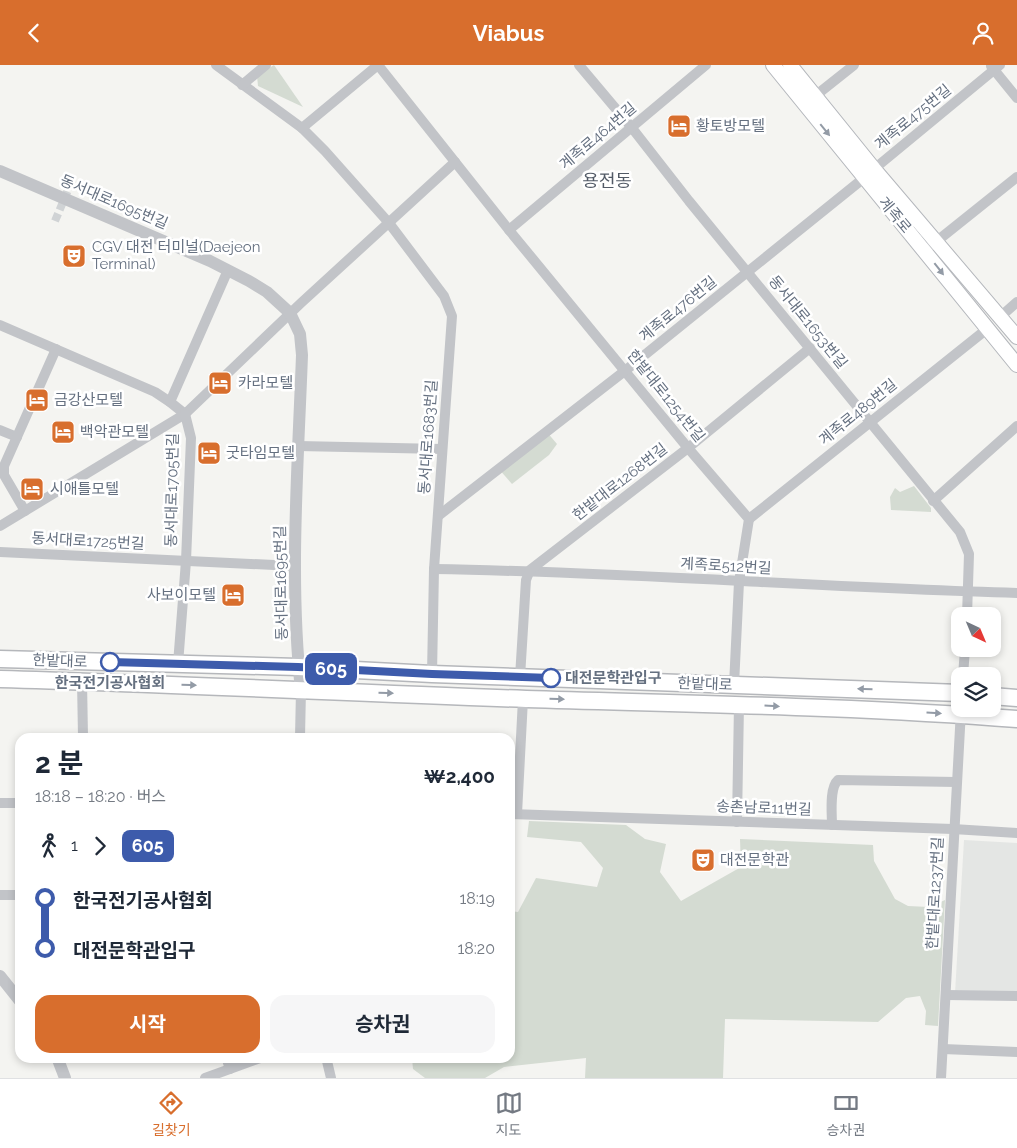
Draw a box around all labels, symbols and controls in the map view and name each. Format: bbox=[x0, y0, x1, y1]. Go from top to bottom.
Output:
icon: back bbox=[20, 19, 48, 47]
icon: person bbox=[969, 19, 997, 47]
text: Viabus bbox=[473, 20, 544, 46]
street label: 계족로475번길 bbox=[871, 81, 955, 153]
street label: 계족로464번길 bbox=[556, 99, 640, 173]
hotel icon: 황토방모텔 bbox=[666, 113, 692, 139]
place label: 황토방모텔 bbox=[696, 117, 765, 135]
one-way arrow bbox=[819, 124, 830, 137]
district label: 용전동 bbox=[582, 170, 632, 191]
street label: 동서대로1695번길 bbox=[57, 171, 171, 233]
street label: 계족로 bbox=[875, 193, 915, 237]
place label: CGV 대전 터미널(Daejeon Terminal) bbox=[92, 238, 260, 273]
theatre icon: CGV 대전 터미널(Daejeon Terminal) bbox=[61, 243, 87, 269]
one-way arrow bbox=[934, 262, 945, 275]
street label: 계족로476번길 bbox=[636, 272, 720, 346]
street label: 동서대로1653번길 bbox=[765, 272, 851, 372]
street label: 한밭대로1254번길 bbox=[623, 346, 709, 446]
hotel icon: 카라모텔 bbox=[207, 370, 233, 396]
place label: 카라모텔 bbox=[238, 374, 293, 392]
street label: 계족로489번길 bbox=[815, 375, 901, 449]
street label: 동서대로1683번길 bbox=[415, 379, 441, 495]
hotel icon: 금강산모텔 bbox=[24, 387, 50, 413]
place label: 금강산모텔 bbox=[54, 391, 123, 409]
hotel icon: 백악관모텔 bbox=[50, 419, 76, 445]
place label: 백악관모텔 bbox=[80, 423, 149, 441]
street label: 동서대로1705번길 bbox=[162, 433, 182, 547]
hotel icon: 굿타임모텔 bbox=[196, 440, 222, 466]
street label: 한밭대로1268번길 bbox=[569, 440, 671, 524]
place label: 굿타임모텔 bbox=[226, 444, 295, 462]
hotel icon: 시애틀모텔 bbox=[19, 476, 45, 502]
place label: 시애틀모텔 bbox=[50, 480, 119, 498]
street label: 동서대로1695번길 bbox=[271, 525, 291, 641]
street label: 동서대로1725번길 bbox=[31, 529, 145, 553]
street label: 계족로512번길 bbox=[680, 555, 772, 577]
hotel icon: 사보이모텔 bbox=[220, 582, 246, 608]
place label: 사보이모텔 bbox=[147, 586, 216, 604]
north arrow bbox=[951, 607, 1001, 657]
map controls bbox=[951, 607, 1001, 717]
street label: 한밭대로 bbox=[32, 651, 88, 671]
marker: 한국전기공사협회 bbox=[100, 652, 120, 672]
line badge: 605 bbox=[302, 653, 360, 685]
text: 605 bbox=[315, 658, 347, 679]
button: layers bbox=[951, 667, 1001, 717]
marker: 대전문학관입구 bbox=[541, 668, 561, 688]
place label: 대전문학관입구 bbox=[565, 669, 662, 687]
place label: 한국전기공사협회 bbox=[55, 674, 165, 692]
street label: 한밭대로 bbox=[677, 674, 733, 694]
one-way arrow bbox=[181, 681, 197, 689]
one-way arrow bbox=[857, 685, 873, 693]
one-way arrow bbox=[378, 689, 394, 697]
one-way arrow bbox=[549, 696, 565, 704]
one-way arrow bbox=[764, 702, 780, 710]
one-way arrow bbox=[926, 710, 942, 718]
text: 2 분 bbox=[35, 747, 83, 780]
text: ₩2,400 bbox=[424, 765, 495, 787]
text: 18:18 – 18:20 · 버스 bbox=[35, 787, 166, 806]
street label: 송촌남로11번길 bbox=[716, 797, 812, 819]
icon: walk bbox=[35, 832, 63, 860]
icon: forward bbox=[86, 832, 114, 860]
text: 605 bbox=[132, 835, 164, 856]
text: 1 bbox=[71, 836, 78, 855]
street label: 한밭대로1237번길 bbox=[923, 836, 947, 950]
theatre icon: 대전문학관 bbox=[690, 847, 716, 873]
place label: 대전문학관 bbox=[720, 851, 789, 869]
text: 한국전기공사협회 bbox=[73, 889, 213, 911]
text: 18:19 bbox=[459, 889, 495, 908]
text: 대전문학관입구 bbox=[73, 939, 195, 961]
text: 18:20 bbox=[458, 939, 495, 958]
button: 시작 bbox=[35, 995, 260, 1053]
button: 승차권 bbox=[270, 995, 495, 1053]
tab: 길찾기 bbox=[152, 1089, 191, 1139]
tab: 지도 bbox=[495, 1089, 523, 1139]
tab: 승차권 bbox=[826, 1089, 865, 1139]

